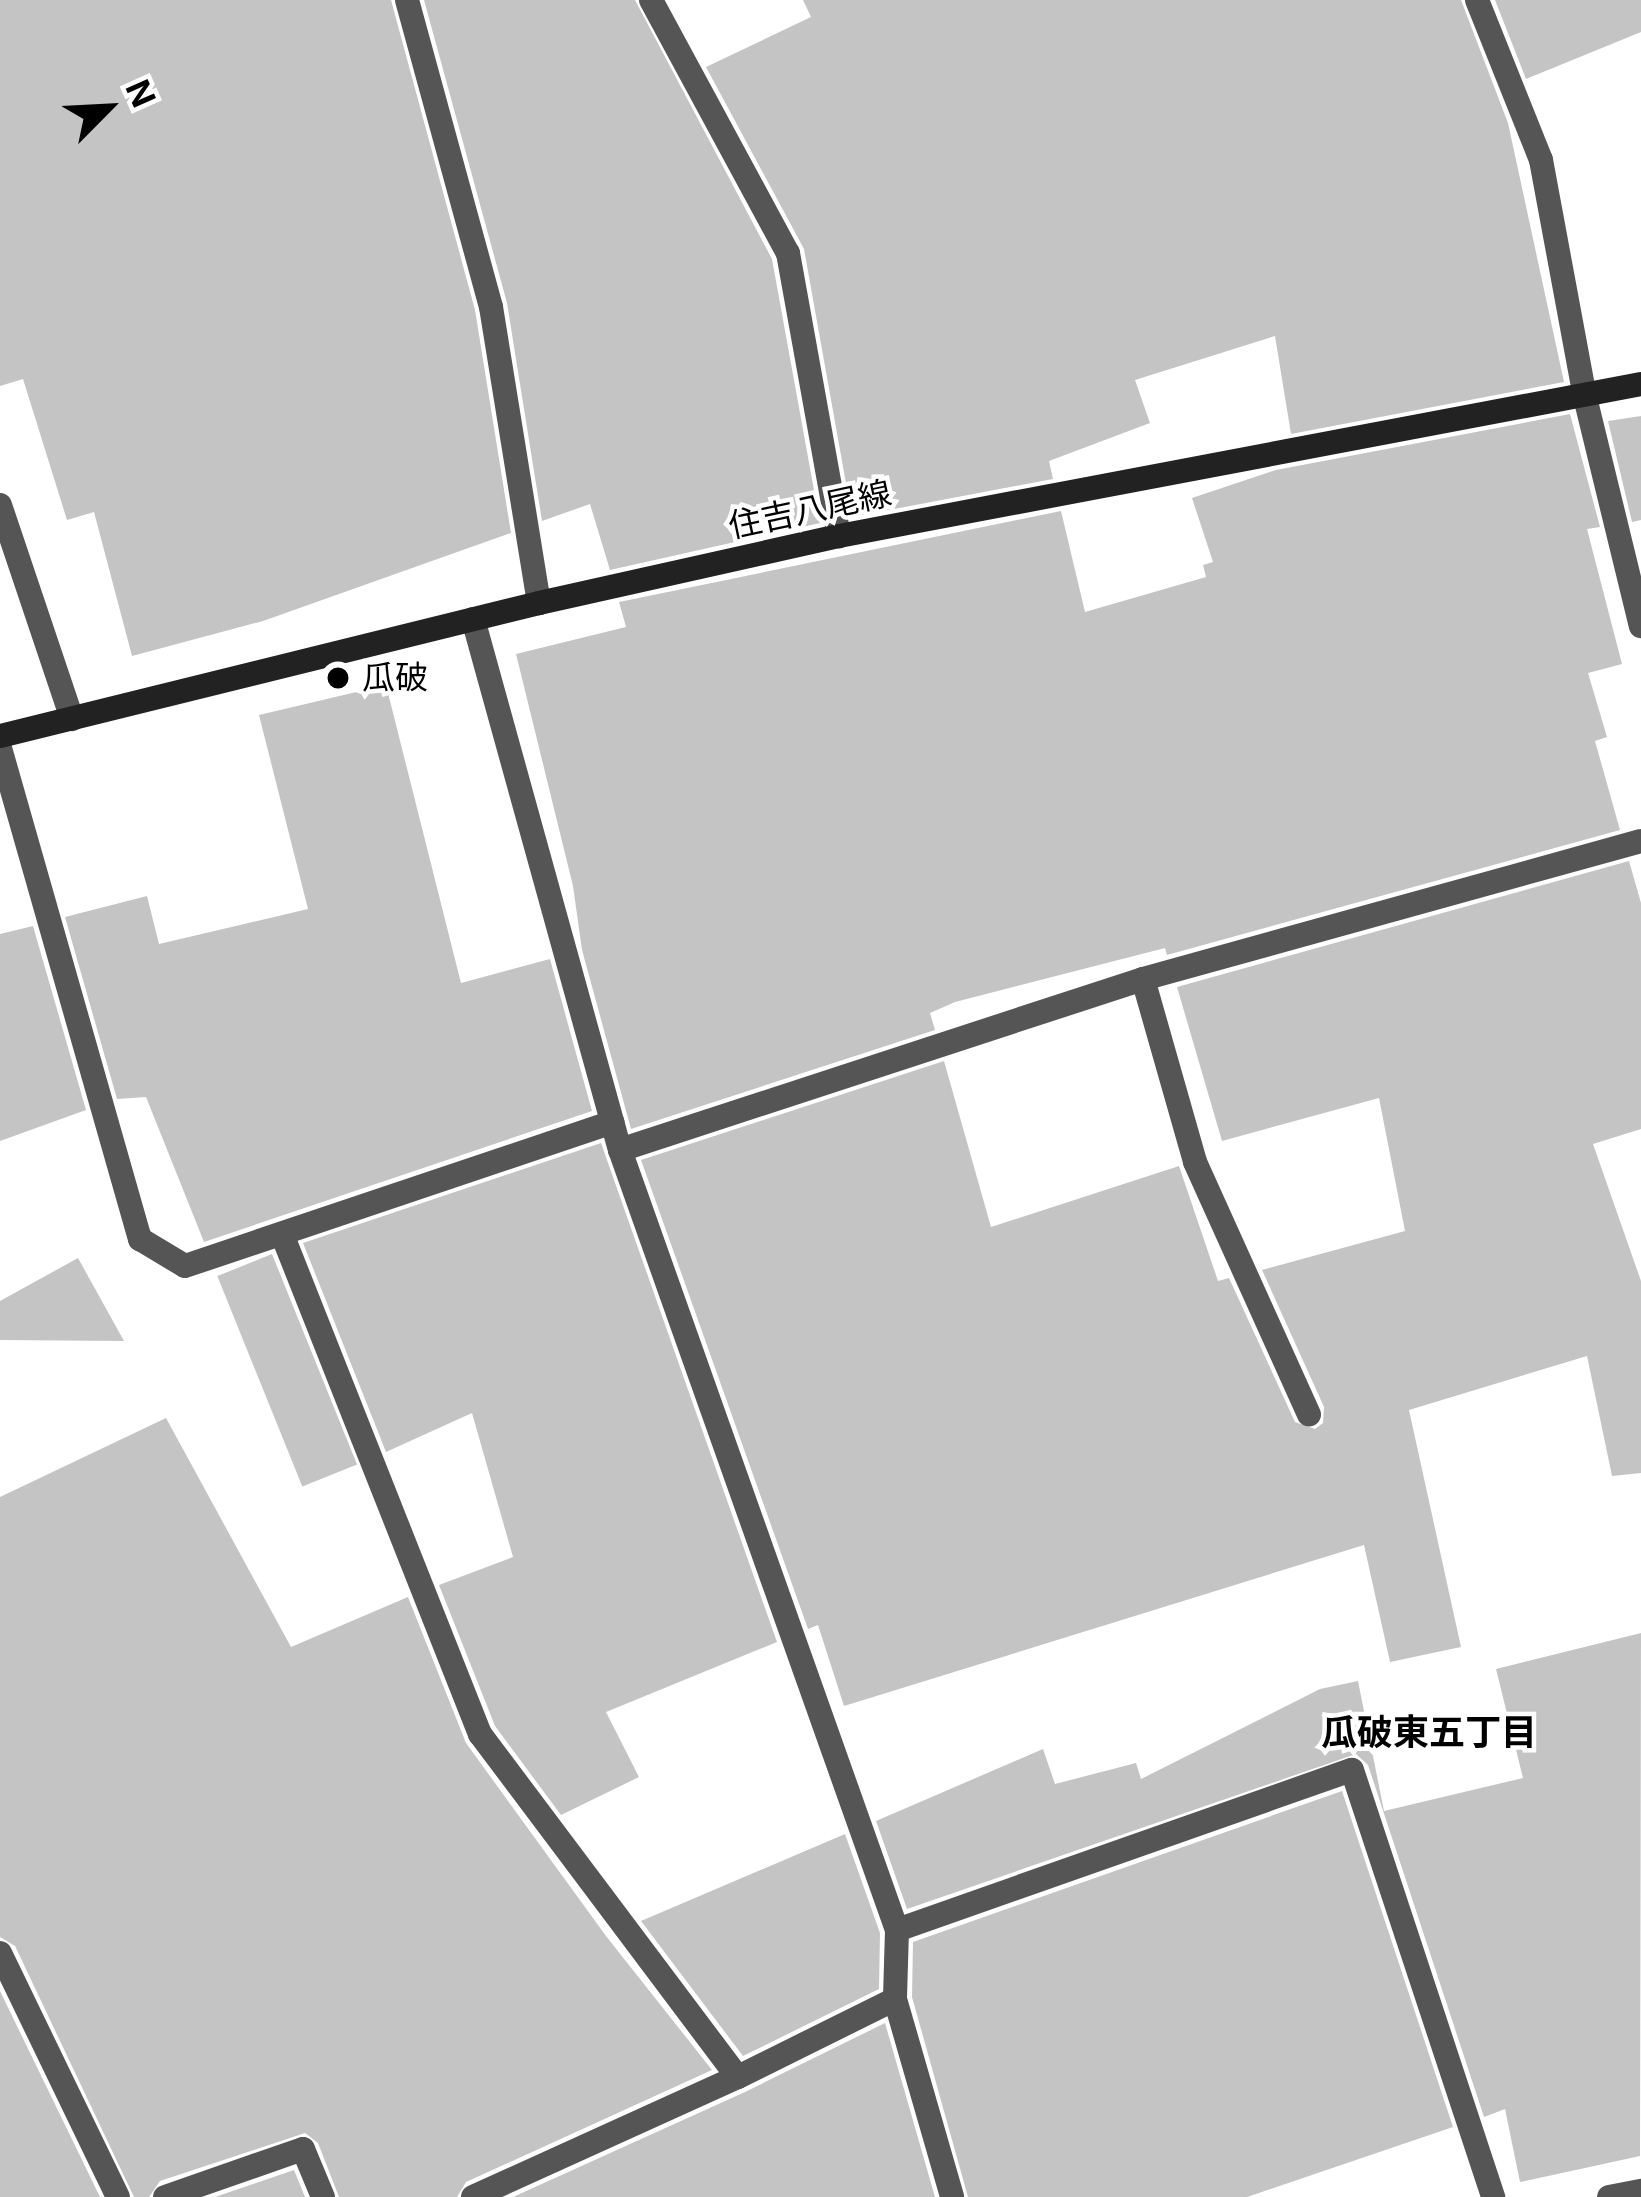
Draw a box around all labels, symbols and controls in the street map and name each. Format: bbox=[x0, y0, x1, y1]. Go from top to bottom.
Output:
north arrow bbox=[48, 48, 168, 168]
text: N bbox=[118, 74, 164, 113]
street label: 住吉八尾線 bbox=[725, 473, 895, 547]
place label: 瓜破 bbox=[362, 658, 428, 698]
marker: 瓜破 bbox=[325, 665, 351, 691]
district label: 瓜破東五丁目 bbox=[1321, 1711, 1537, 1755]

